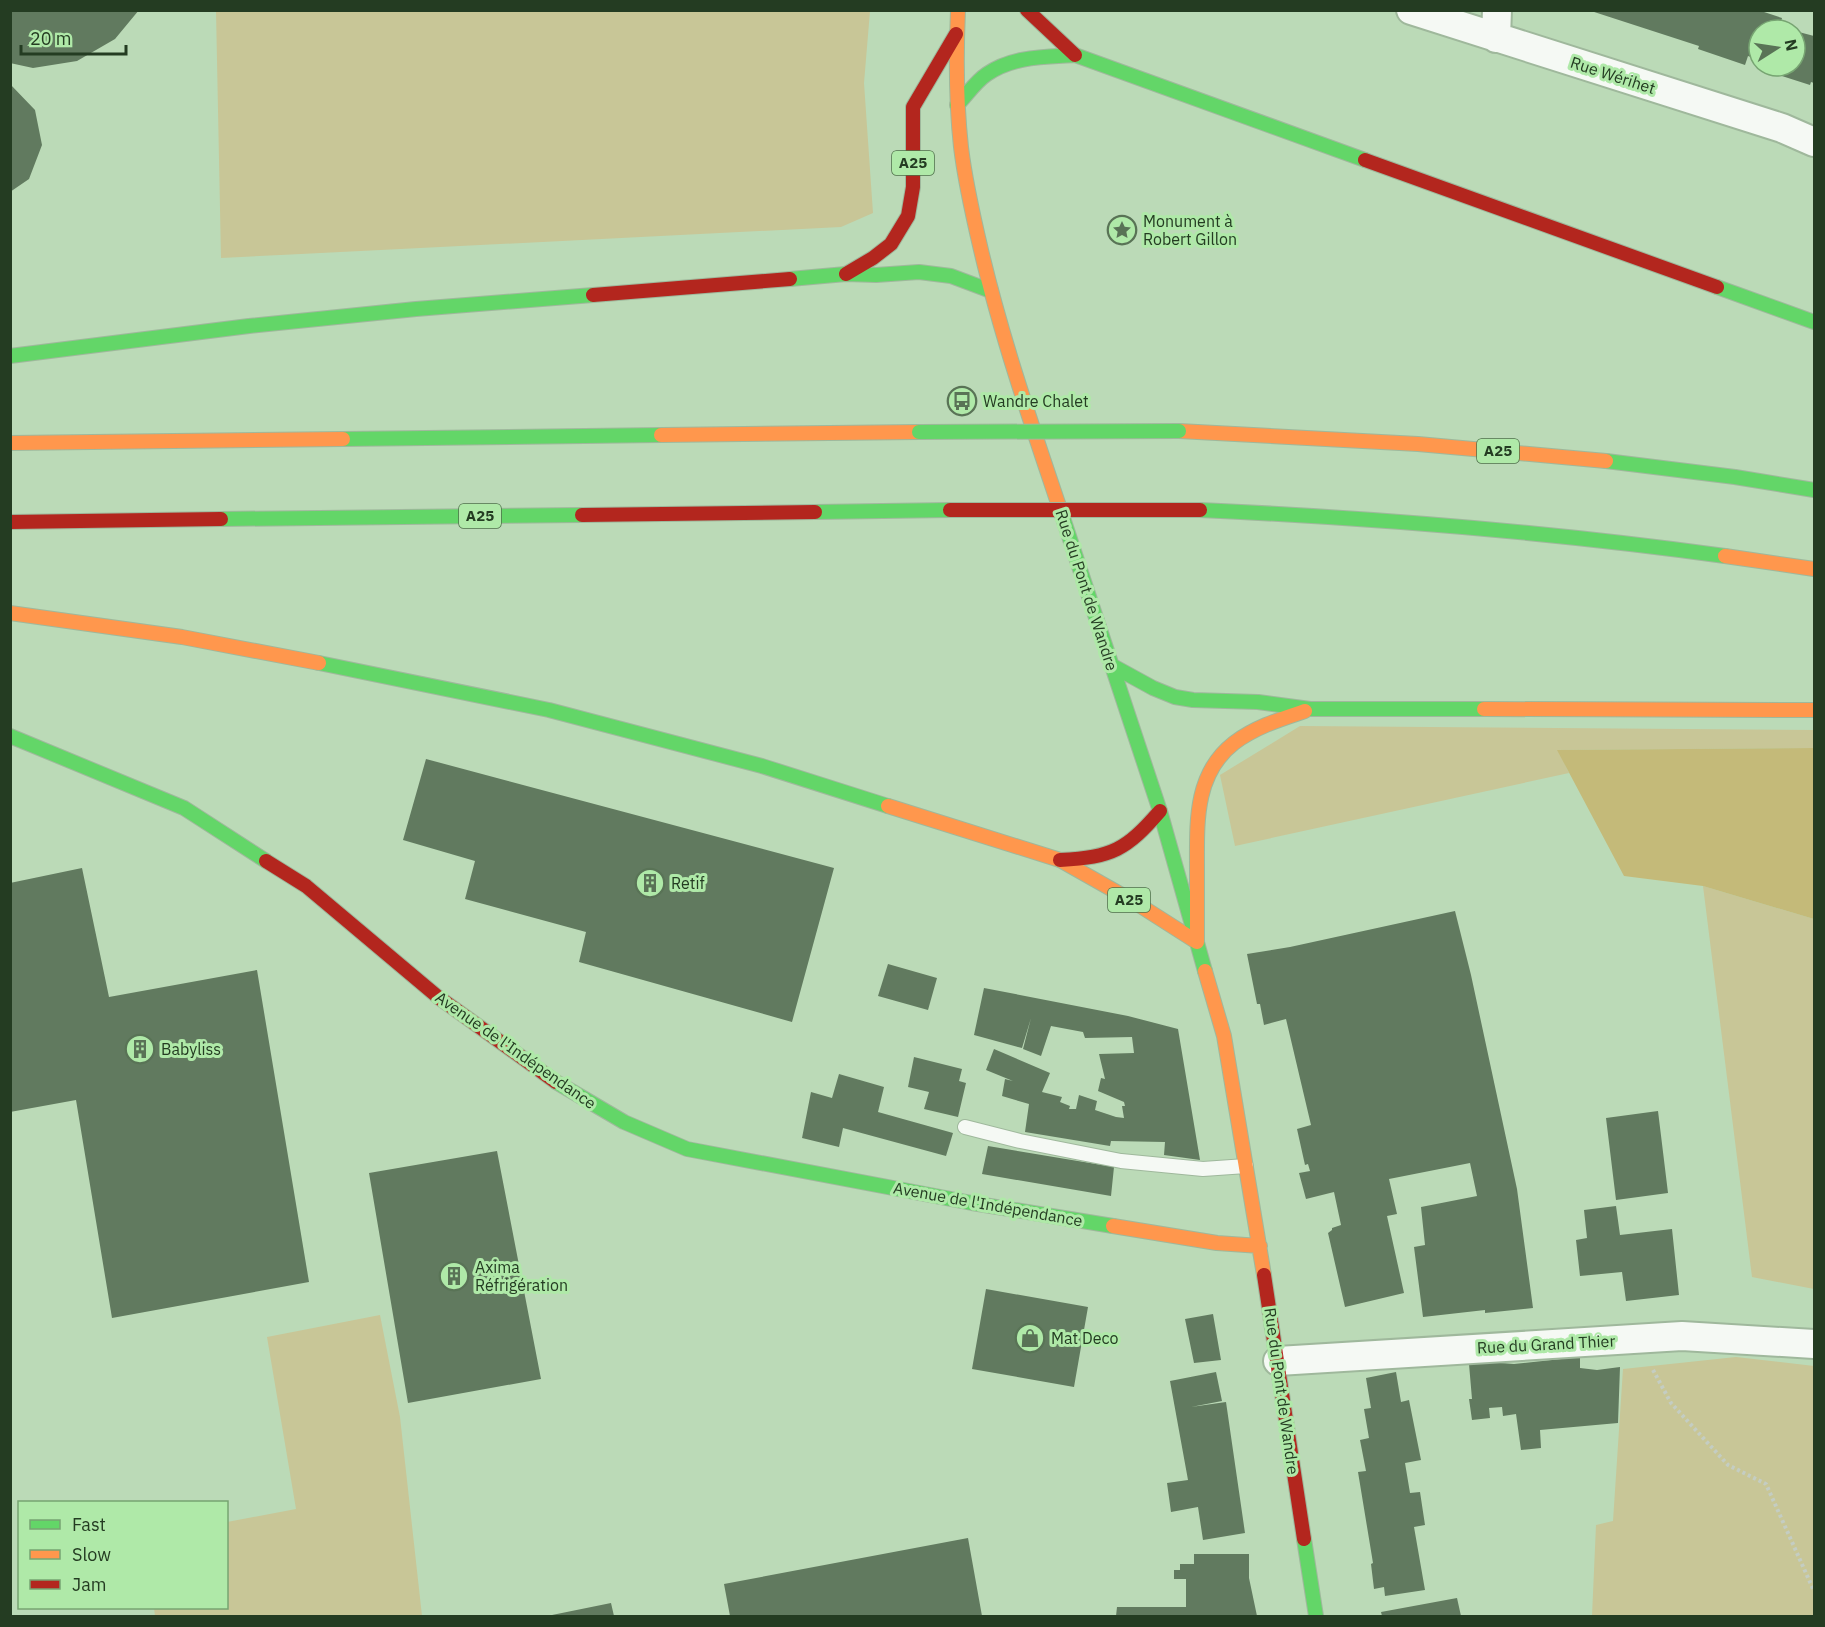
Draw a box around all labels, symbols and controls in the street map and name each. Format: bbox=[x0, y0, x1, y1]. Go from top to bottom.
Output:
scale bar bbox=[21, 18, 126, 56]
north arrow bbox=[1747, 18, 1807, 78]
text: 20 m bbox=[30, 27, 72, 50]
text: N bbox=[1781, 37, 1803, 53]
street label: Rue Wérihet bbox=[1568, 52, 1658, 98]
road number: A25 bbox=[892, 151, 934, 175]
place label: Monument à Robert Gillon bbox=[1143, 211, 1237, 249]
place icon: Monument à Robert Gillon bbox=[1106, 214, 1138, 246]
bus stop icon: Wandre Chalet bbox=[946, 385, 978, 417]
place label: Wandre Chalet bbox=[983, 391, 1089, 411]
road number: A25 bbox=[1477, 439, 1519, 463]
road number: A25 bbox=[459, 504, 501, 528]
street label: Rue du Pont de Wandre bbox=[1051, 507, 1123, 673]
building icon: Retif bbox=[634, 867, 666, 899]
place label: Retif bbox=[671, 873, 705, 893]
road number: A25 bbox=[1108, 888, 1150, 912]
street label: Avenue de l'Indépendance bbox=[432, 987, 600, 1113]
building icon: Babyliss bbox=[124, 1033, 156, 1065]
place label: Babyliss bbox=[161, 1039, 221, 1059]
street label: Avenue de l'Indépendance bbox=[892, 1178, 1084, 1231]
place label: Axima Réfrigération bbox=[475, 1257, 568, 1295]
building icon: Axima Réfrigération bbox=[438, 1260, 470, 1292]
street label: Rue du Pont de Wandre bbox=[1260, 1306, 1304, 1476]
shop icon: Mat Deco bbox=[1014, 1322, 1046, 1354]
place label: Mat Deco bbox=[1051, 1328, 1118, 1348]
street label: Rue du Grand Thier bbox=[1476, 1330, 1616, 1358]
legend bbox=[18, 1501, 228, 1609]
text: Fast bbox=[72, 1513, 106, 1536]
text: Slow bbox=[72, 1543, 111, 1566]
text: Jam bbox=[72, 1573, 107, 1596]

